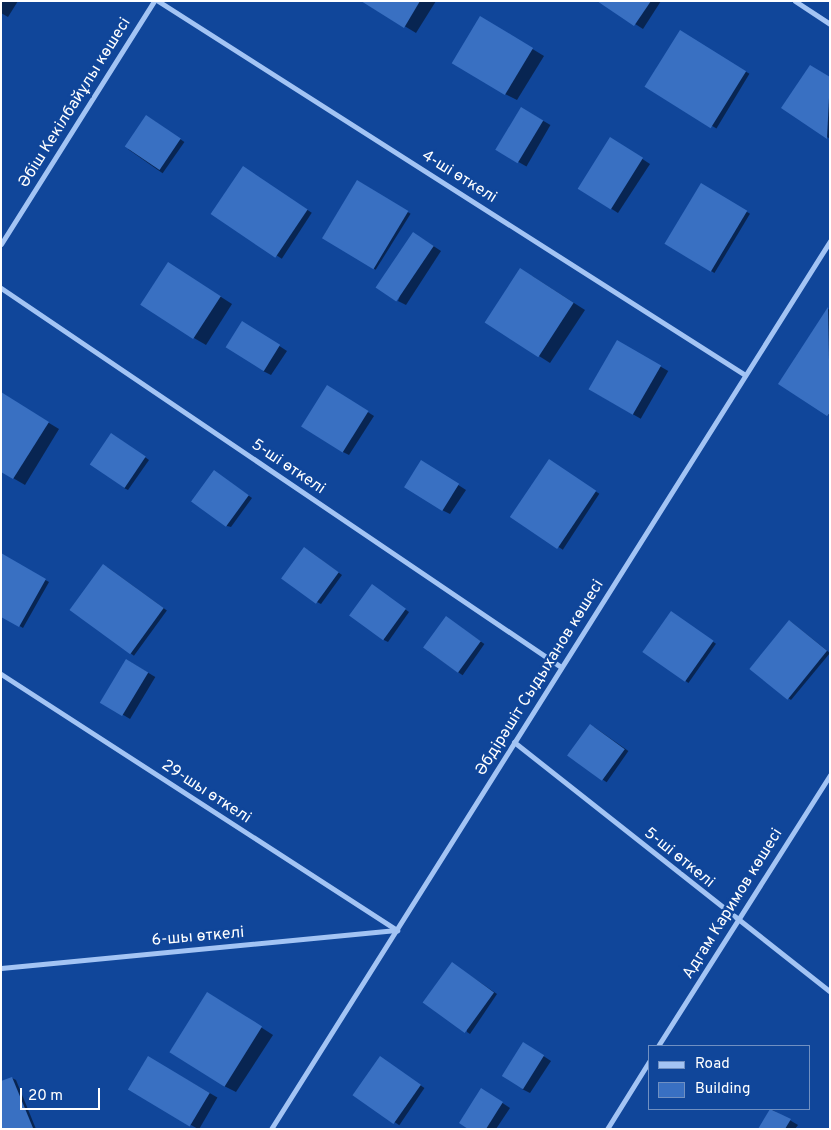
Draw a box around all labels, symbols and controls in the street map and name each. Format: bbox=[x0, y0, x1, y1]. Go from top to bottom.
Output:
street label: Әбіш Кекілбайұлы көшесі bbox=[15, 14, 135, 192]
street label: 4-ші өткелі bbox=[418, 146, 500, 208]
street label: 5-ші өткелі bbox=[247, 435, 329, 499]
street label: Әбдірәшіт Сыдыханов көшесі bbox=[472, 576, 608, 780]
street label: 29-шы өткелі bbox=[158, 756, 254, 828]
street label: 5-ші өткелі bbox=[640, 824, 718, 892]
street label: Адгам Каримов көшесі bbox=[679, 825, 787, 983]
street label: 6-шы өткелі bbox=[151, 923, 245, 951]
legend bbox=[648, 1045, 811, 1110]
text: Road bbox=[695, 1055, 730, 1074]
scale bar bbox=[22, 1078, 102, 1110]
text: Building bbox=[695, 1080, 750, 1099]
text: 20 m bbox=[28, 1087, 63, 1106]

